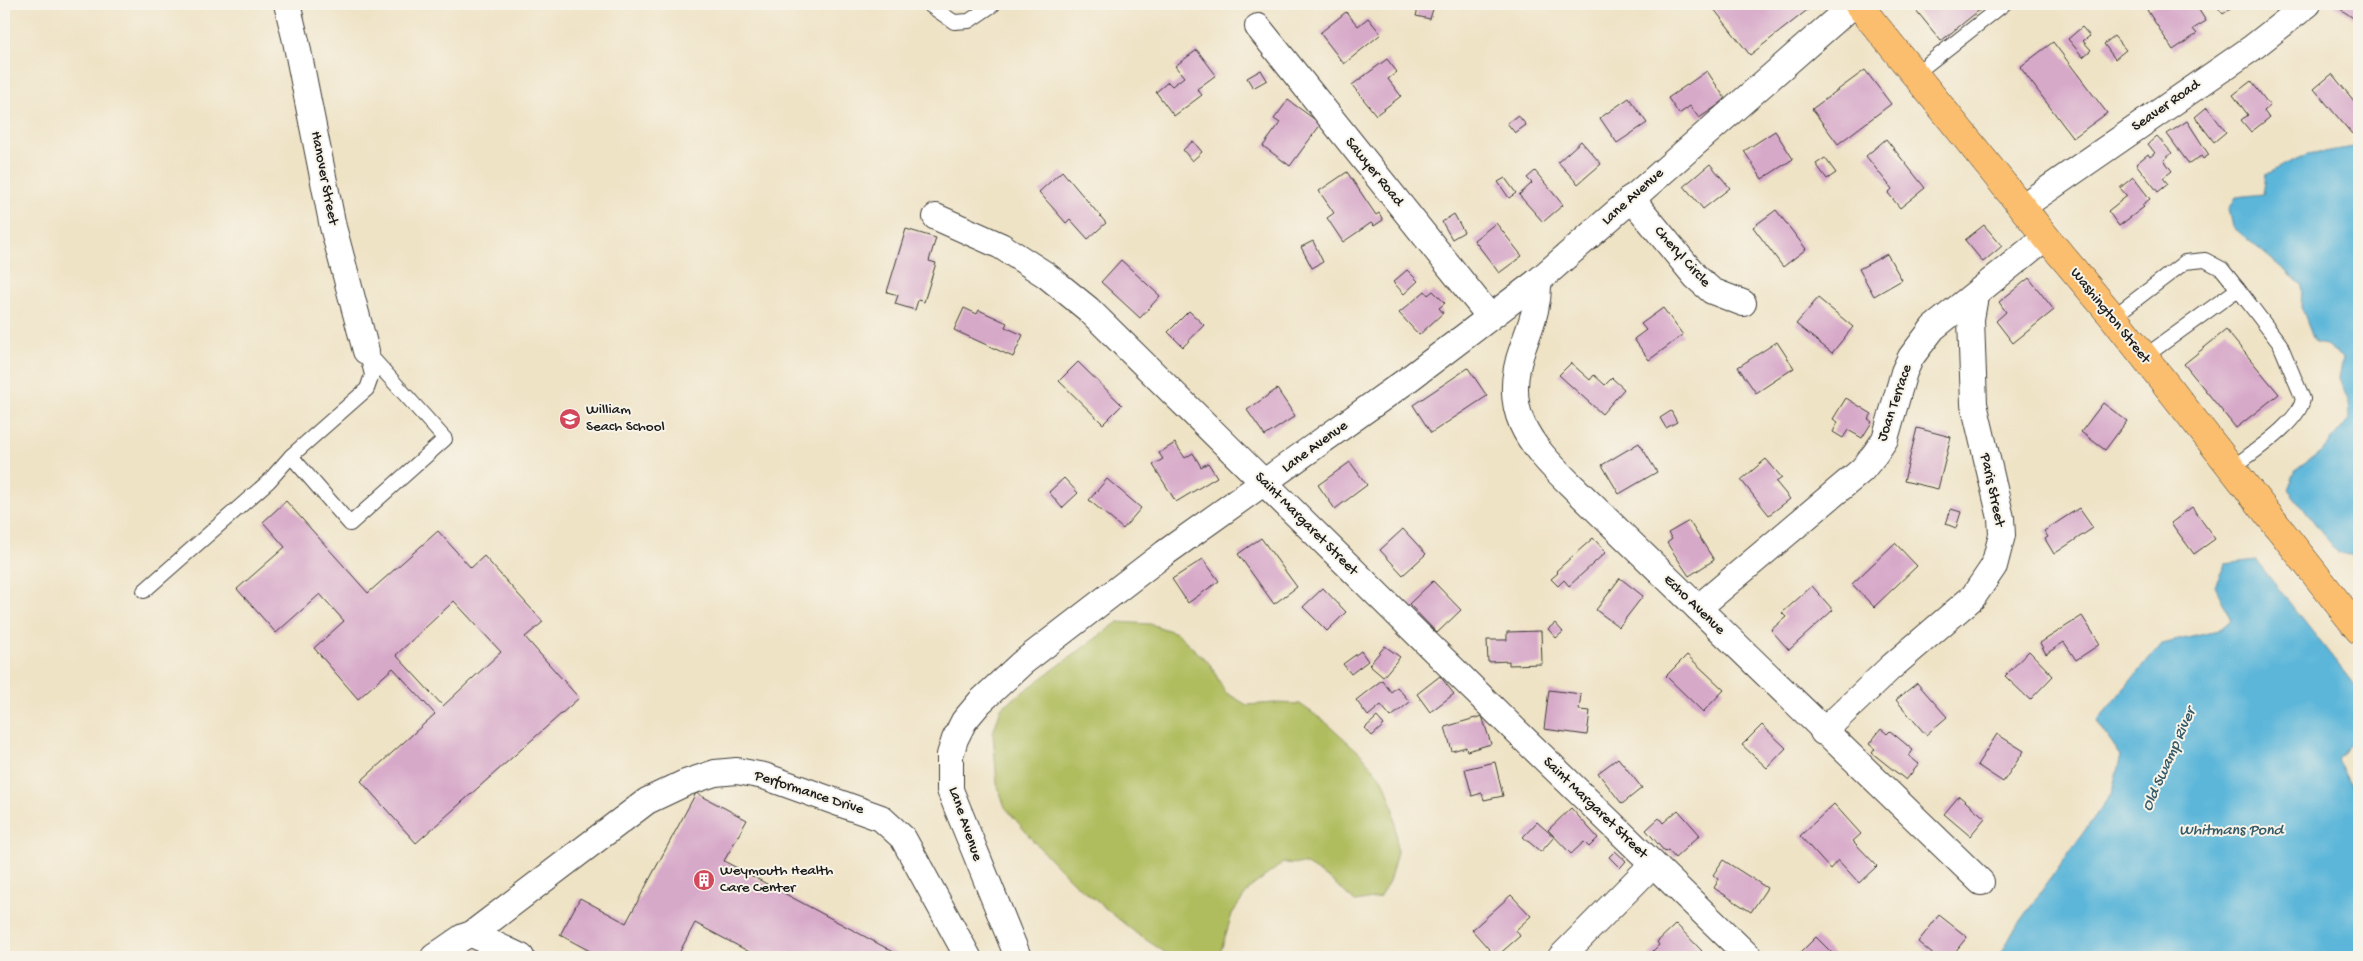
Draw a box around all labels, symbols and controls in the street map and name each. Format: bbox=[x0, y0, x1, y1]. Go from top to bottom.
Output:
street label: Seaver Road bbox=[2128, 75, 2205, 136]
street label: Hanover Street bbox=[306, 130, 342, 228]
street label: Sawyer Road bbox=[1341, 134, 1408, 211]
street label: Lane Avenue bbox=[1598, 164, 1668, 230]
street label: Cheryl Circle bbox=[1650, 223, 1714, 292]
street label: Washington Street bbox=[2066, 264, 2155, 369]
street label: Joan Terrace bbox=[1873, 362, 1917, 444]
place label: William Seach School bbox=[586, 401, 665, 436]
school or university icon: William Seach School bbox=[558, 407, 582, 431]
street label: Lane Avenue bbox=[1278, 417, 1352, 477]
street label: Paris Street bbox=[1975, 451, 2009, 530]
street label: Saint Margaret Street bbox=[1250, 468, 1363, 581]
street label: Echo Avenue bbox=[1659, 571, 1729, 639]
water label: Old Swamp River bbox=[2139, 702, 2203, 815]
street label: Saint Margaret Street bbox=[1539, 753, 1653, 864]
street label: Performance Drive bbox=[751, 766, 866, 819]
street label: Lane Avenue bbox=[944, 784, 986, 864]
water label: Whitmans Pond bbox=[2179, 822, 2285, 841]
place label: Weymouth Health Care Center bbox=[720, 862, 833, 897]
building icon: Weymouth Health Care Center bbox=[692, 868, 716, 892]

